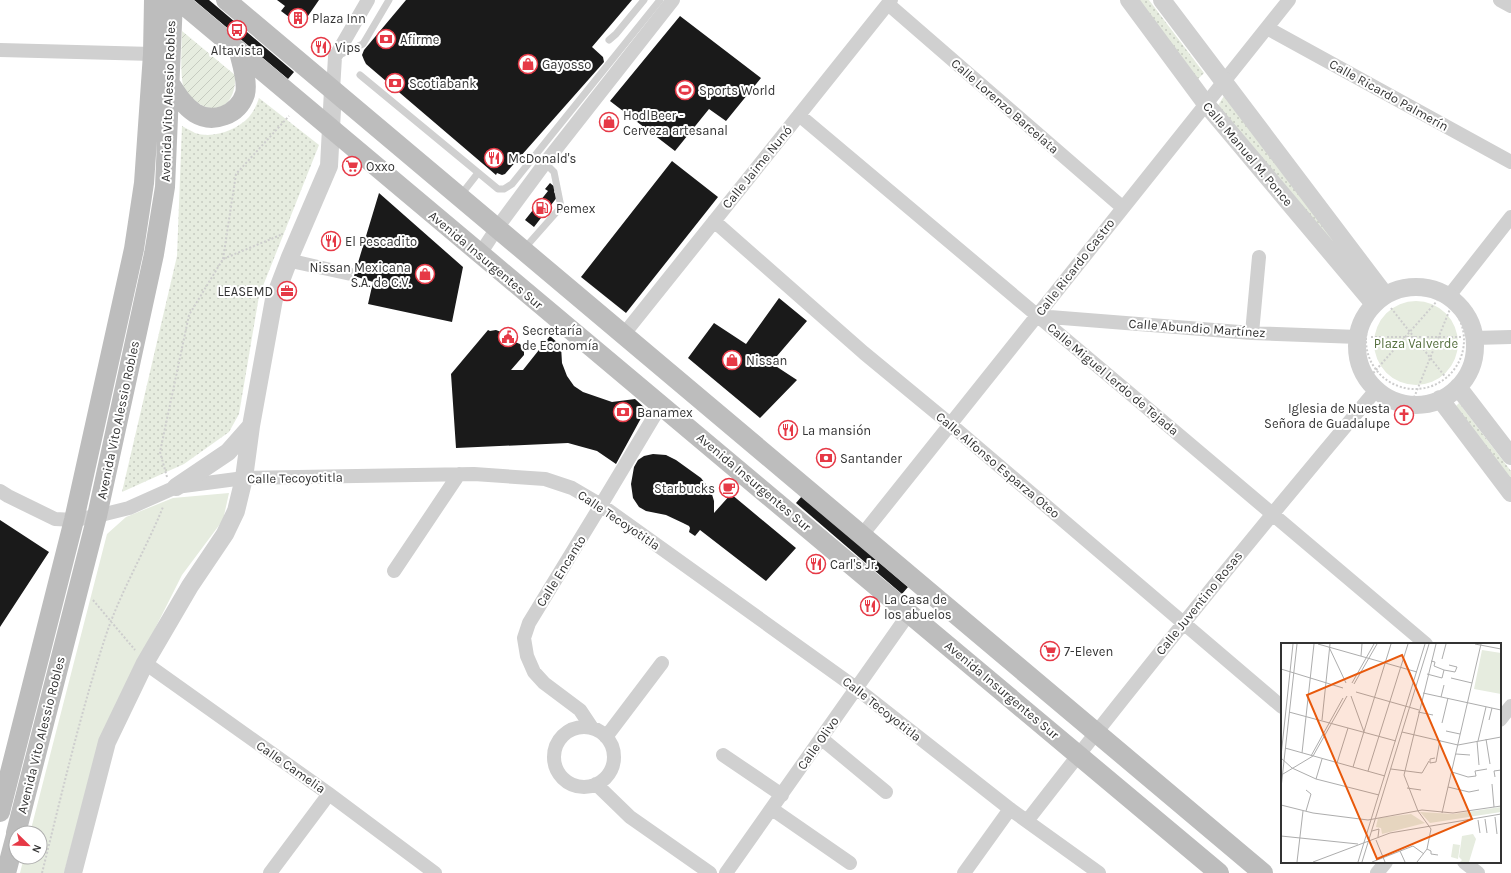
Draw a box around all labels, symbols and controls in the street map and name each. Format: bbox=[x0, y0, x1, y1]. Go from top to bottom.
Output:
building icon: Plaza Inn bbox=[287, 7, 309, 29]
place label: Plaza Inn bbox=[312, 11, 366, 26]
bus stop icon: Altavista bbox=[226, 19, 248, 41]
street label: Avenida Vito Alessio Robles bbox=[158, 20, 178, 182]
bank icon: Afirme bbox=[375, 28, 397, 50]
place label: Afirme bbox=[400, 32, 440, 47]
restaurant icon: Vips bbox=[310, 36, 332, 58]
place label: Vips bbox=[335, 40, 361, 55]
place label: Altavista bbox=[211, 43, 263, 58]
shop icon: Gayosso bbox=[517, 53, 539, 75]
street label: Calle Lorenzo Barcelata bbox=[948, 55, 1062, 157]
street label: Calle Ricardo Palmerín bbox=[1327, 56, 1451, 134]
place label: Gayosso bbox=[542, 57, 591, 72]
bank icon: Scotiabank bbox=[384, 72, 406, 94]
place label: Scotiabank bbox=[409, 76, 477, 91]
sports icon: Sports World bbox=[674, 79, 696, 101]
place label: Sports World bbox=[699, 83, 775, 98]
street label: Calle Manuel M. Ponce bbox=[1200, 99, 1296, 209]
place label: HodlBeer - Cerveza artesanal bbox=[623, 108, 728, 138]
shop icon: HodlBeer - Cerveza artesanal bbox=[598, 111, 620, 133]
street label: Calle Jaime Nunó bbox=[719, 123, 795, 211]
restaurant icon: McDonald's bbox=[483, 147, 505, 169]
place label: McDonald's bbox=[508, 151, 577, 166]
supermarket icon: Oxxo bbox=[341, 155, 363, 177]
place label: Oxxo bbox=[366, 159, 395, 174]
fuel station icon: Pemex bbox=[531, 197, 553, 219]
place label: Pemex bbox=[556, 201, 596, 216]
street label: Avenida Insurgentes Sur bbox=[426, 208, 546, 312]
street label: Calle Ricardo Castro bbox=[1032, 215, 1118, 319]
restaurant icon: El Pescadito bbox=[320, 230, 342, 252]
place label: El Pescadito bbox=[345, 234, 417, 249]
place label: Nissan Mexicana S.A. de C.V. bbox=[309, 260, 411, 290]
shop icon: Nissan Mexicana S.A. de C.V. bbox=[414, 263, 436, 285]
office icon: LEASEMD bbox=[276, 280, 298, 302]
place label: LEASEMD bbox=[217, 284, 273, 299]
street label: Calle Abundio Martínez bbox=[1128, 316, 1266, 340]
street label: Calle Miguel Lerdo de Tejada bbox=[1044, 320, 1182, 438]
place label: Secretaría de Economía bbox=[522, 323, 599, 353]
public building icon: Secretaría de Economía bbox=[497, 326, 519, 348]
park label: Plaza Valverde bbox=[1374, 336, 1459, 351]
street label: Avenida Vito Alessio Robles bbox=[94, 339, 142, 501]
shop icon: Nissan bbox=[721, 349, 743, 371]
place label: Nissan bbox=[746, 353, 787, 368]
bank icon: Banamex bbox=[612, 401, 634, 423]
place label: Iglesia de Nuesta Señora de Guadalupe bbox=[1264, 401, 1390, 431]
church icon: Iglesia de Nuesta Señora de Guadalupe bbox=[1393, 404, 1415, 426]
place label: Banamex bbox=[637, 405, 693, 420]
street label: Calle Alfonso Esparza Oteo bbox=[933, 409, 1063, 521]
restaurant icon: La mansión bbox=[777, 419, 799, 441]
place label: La mansión bbox=[802, 423, 871, 438]
street label: Avenida Insurgentes Sur bbox=[694, 430, 814, 534]
bank icon: Santander bbox=[815, 447, 837, 469]
place label: Santander bbox=[840, 451, 902, 466]
street label: Calle Tecoyotitla bbox=[247, 470, 343, 486]
cafe icon: Starbucks bbox=[718, 477, 740, 499]
place label: Starbucks bbox=[654, 481, 715, 496]
street label: Calle Tecoyotitla bbox=[575, 487, 663, 553]
street label: Calle Encanto bbox=[533, 533, 589, 609]
street label: Calle Juventino Rosas bbox=[1153, 548, 1246, 658]
restaurant icon: Carl's Jr. bbox=[805, 553, 827, 575]
place label: Carl's Jr. bbox=[830, 557, 877, 572]
place label: La Casa de los abuelos bbox=[884, 592, 952, 622]
restaurant icon: La Casa de los abuelos bbox=[859, 595, 881, 617]
street label: Avenida Insurgentes Sur bbox=[942, 638, 1062, 742]
supermarket icon: 7-Eleven bbox=[1039, 640, 1061, 662]
inset map bbox=[1281, 643, 1501, 863]
place label: 7-Eleven bbox=[1064, 644, 1113, 659]
street label: Avenida Vito Alessio Robles bbox=[14, 655, 68, 815]
street label: Calle Tecoyotitla bbox=[840, 674, 924, 744]
street label: Calle Olivo bbox=[794, 713, 842, 773]
street label: Calle Camelia bbox=[254, 738, 328, 796]
north arrow bbox=[8, 825, 48, 865]
text: N bbox=[29, 843, 44, 855]

